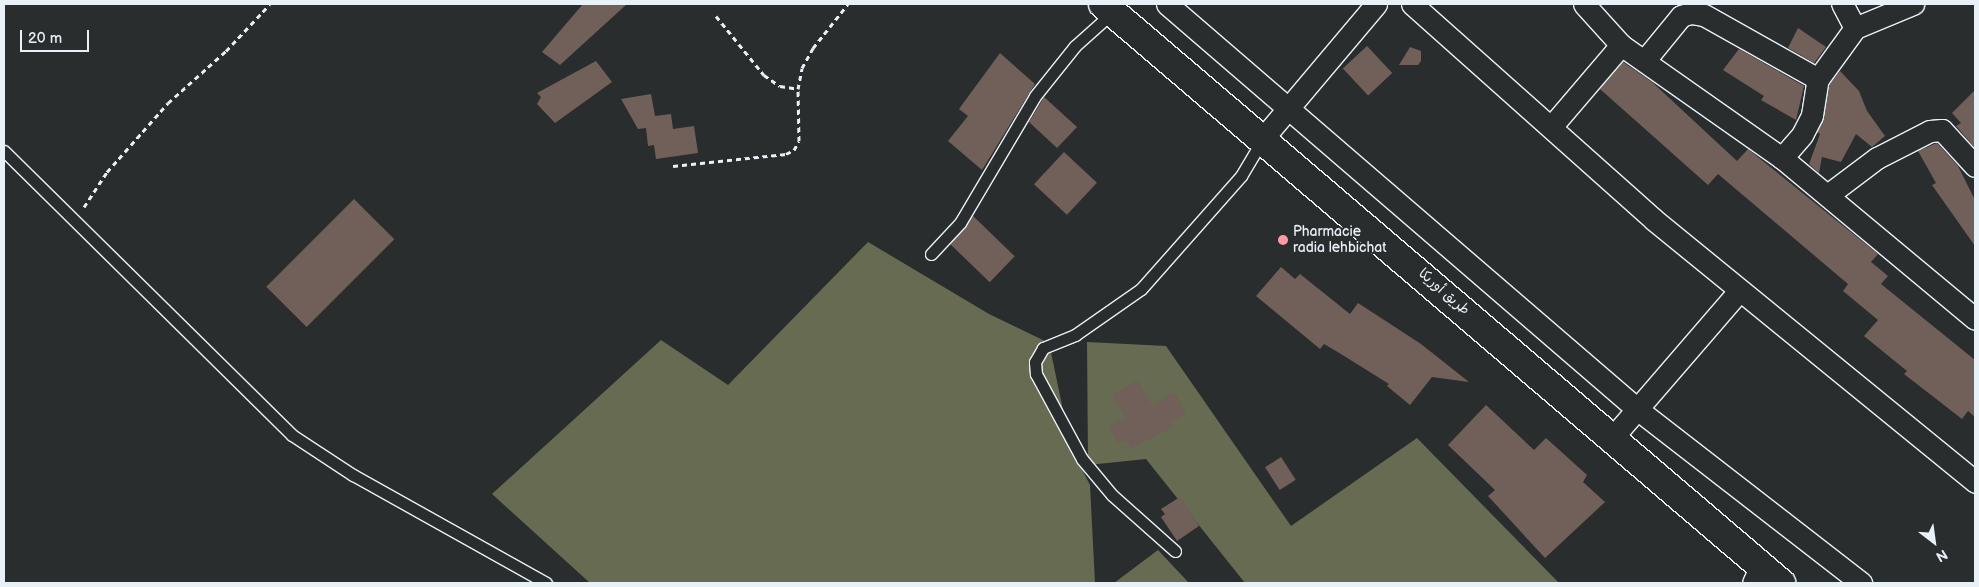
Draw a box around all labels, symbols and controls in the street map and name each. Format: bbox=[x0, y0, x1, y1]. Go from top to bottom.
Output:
scale bar bbox=[22, 20, 91, 52]
text: 20 m bbox=[28, 29, 62, 48]
place label: Pharmacie radia lehbichat bbox=[1293, 224, 1386, 256]
marker: Pharmacie radia lehbichat bbox=[1277, 234, 1289, 246]
street label: طريق أوريكا bbox=[1415, 265, 1473, 319]
north arrow bbox=[1909, 517, 1959, 567]
text: N bbox=[1933, 545, 1951, 565]

